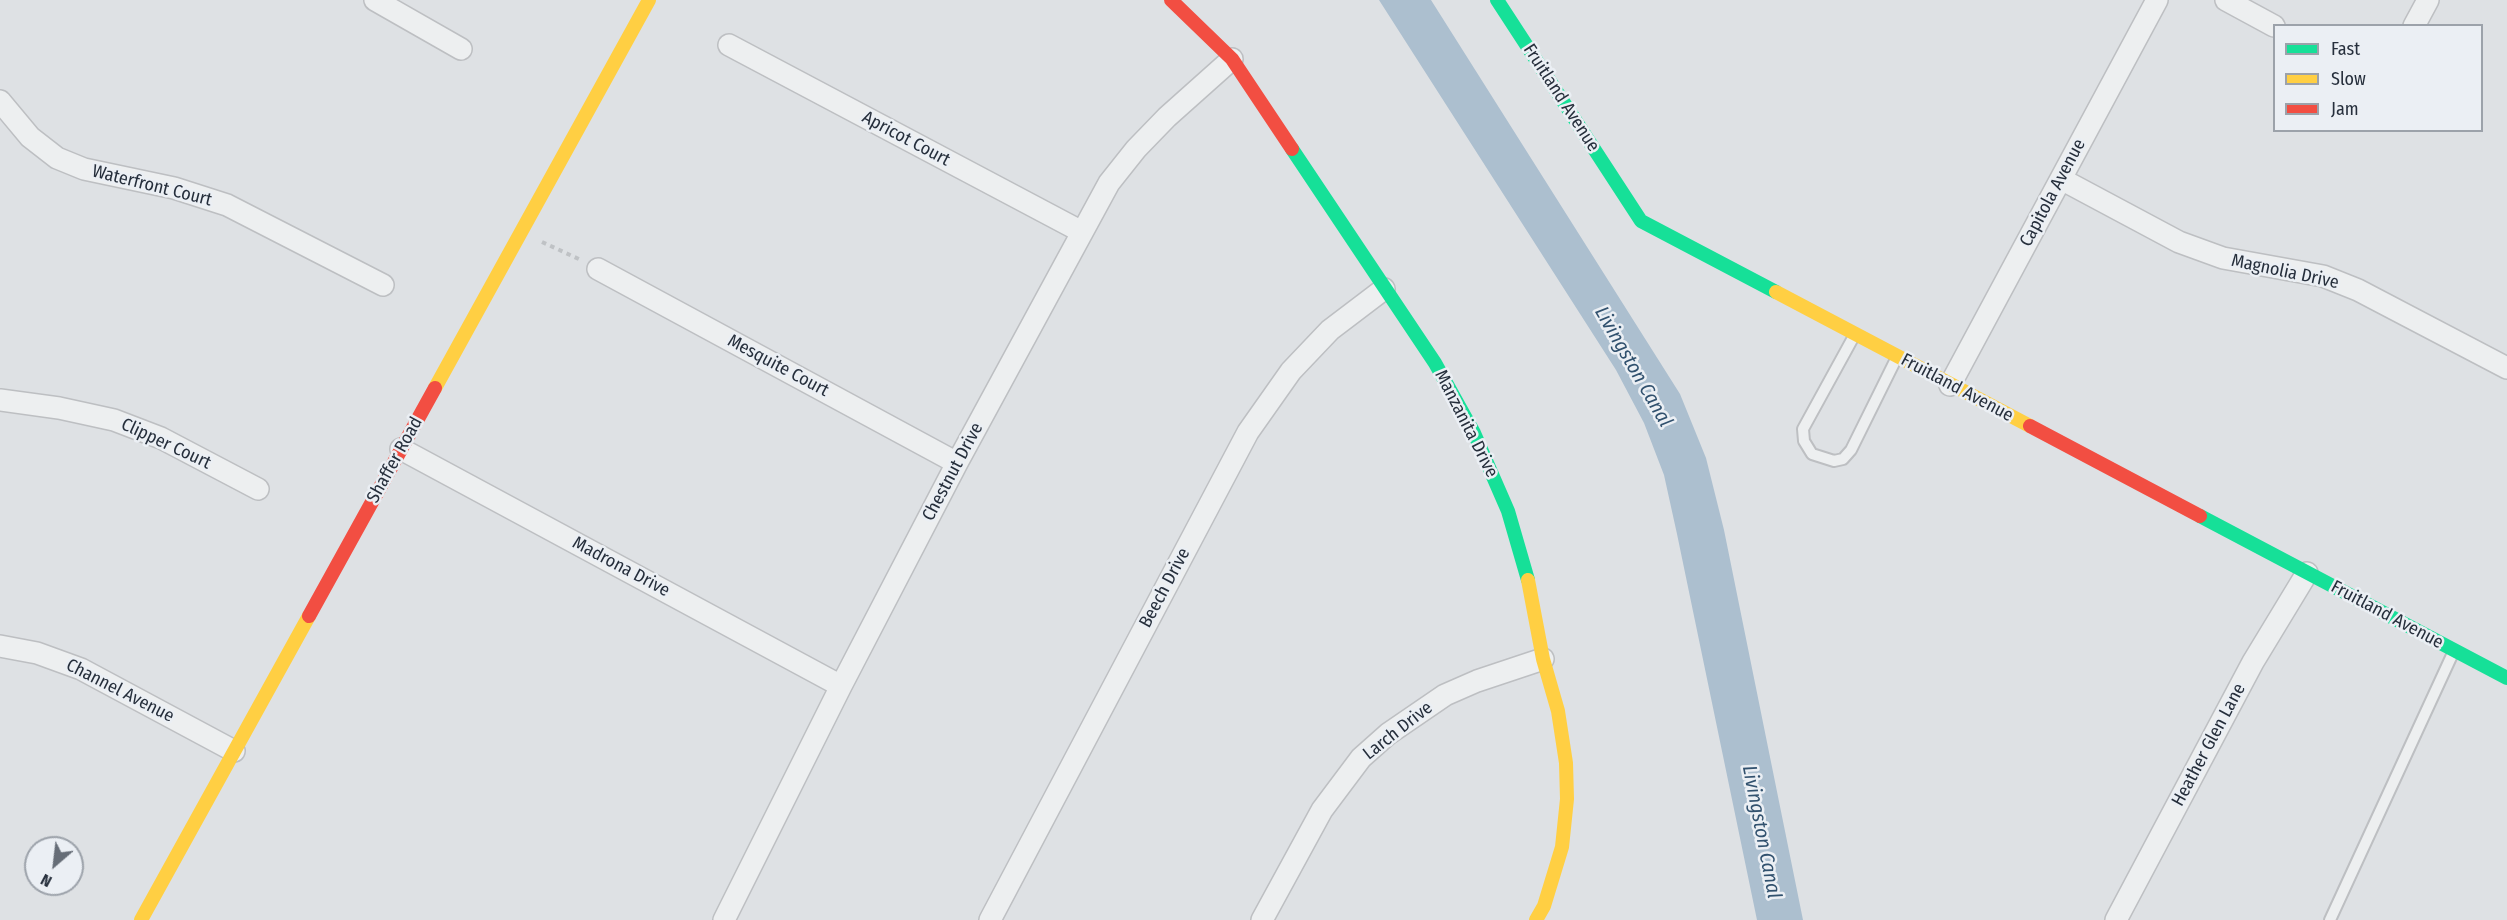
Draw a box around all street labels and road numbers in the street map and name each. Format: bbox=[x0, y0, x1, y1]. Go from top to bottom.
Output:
street label: Fruitland Avenue bbox=[1518, 40, 1604, 156]
street label: Apricot Court bbox=[858, 107, 954, 171]
street label: Capitola Avenue bbox=[2016, 135, 2090, 251]
street label: Waterfront Court bbox=[90, 161, 214, 211]
street label: Magnolia Drive bbox=[2229, 250, 2341, 294]
street label: Mesquite Court bbox=[724, 330, 832, 402]
street label: Fruitland Avenue bbox=[1897, 349, 2017, 427]
street label: Manzanita Drive bbox=[1430, 367, 1502, 481]
street label: Shaffer Road bbox=[363, 413, 427, 507]
street label: Clipper Court bbox=[118, 414, 214, 474]
street label: Chestnut Drive bbox=[918, 419, 988, 525]
street label: Madrona Drive bbox=[569, 532, 673, 602]
street label: Beech Drive bbox=[1135, 544, 1195, 632]
street label: Fruitland Avenue bbox=[2327, 576, 2447, 654]
street label: Channel Avenue bbox=[62, 655, 178, 727]
street label: Heather Glen Lane bbox=[2168, 680, 2250, 810]
street label: Larch Drive bbox=[1359, 697, 1437, 765]

